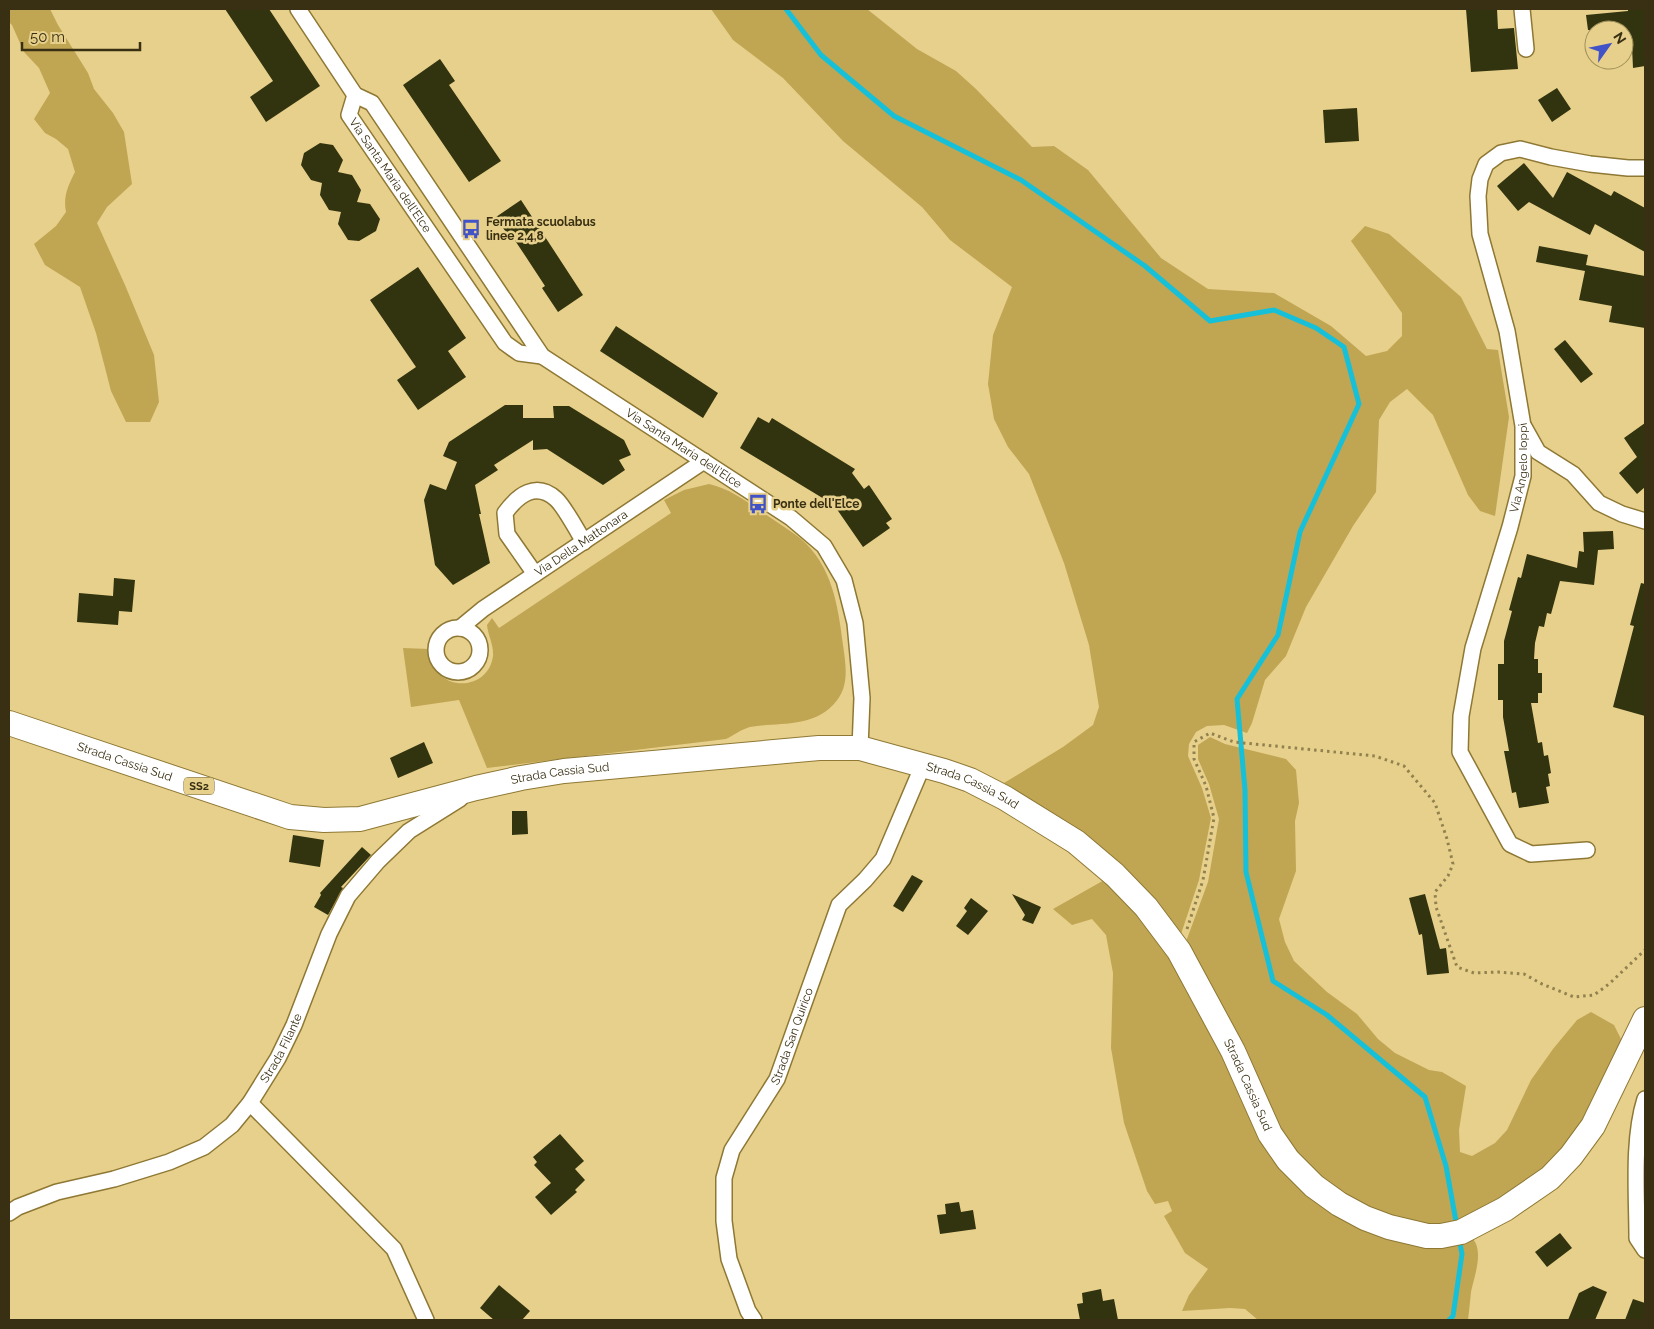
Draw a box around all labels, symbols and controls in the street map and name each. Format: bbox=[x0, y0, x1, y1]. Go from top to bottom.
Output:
scale bar bbox=[22, 20, 140, 52]
north arrow bbox=[1584, 20, 1634, 70]
text: 50 m bbox=[30, 28, 65, 46]
text: N bbox=[1610, 29, 1630, 47]
street label: Via Santa Maria dell'Elce bbox=[346, 115, 434, 235]
place label: Fermata scuolabus linee 2,4,8 bbox=[486, 215, 596, 243]
bus stop icon: Fermata scuolabus linee 2,4,8 bbox=[460, 218, 482, 240]
street label: Via Santa Maria dell'Elce bbox=[623, 405, 745, 491]
street label: Via Angelo Ioppi bbox=[1507, 422, 1530, 514]
bus stop icon: Ponte dell'Elce bbox=[747, 493, 769, 515]
place label: Ponte dell'Elce bbox=[773, 497, 859, 511]
street label: Via Della Mattonara bbox=[532, 507, 630, 579]
street label: Strada Cassia Sud bbox=[75, 739, 174, 784]
street label: Strada Cassia Sud bbox=[925, 759, 1021, 812]
street label: Strada Cassia Sud bbox=[509, 760, 610, 787]
road number: SS2 bbox=[184, 778, 214, 794]
street label: Strada San Quirico bbox=[768, 986, 816, 1088]
street label: Strada Filante bbox=[257, 1011, 305, 1085]
street label: Strada Cassia Sud bbox=[1221, 1036, 1275, 1133]

